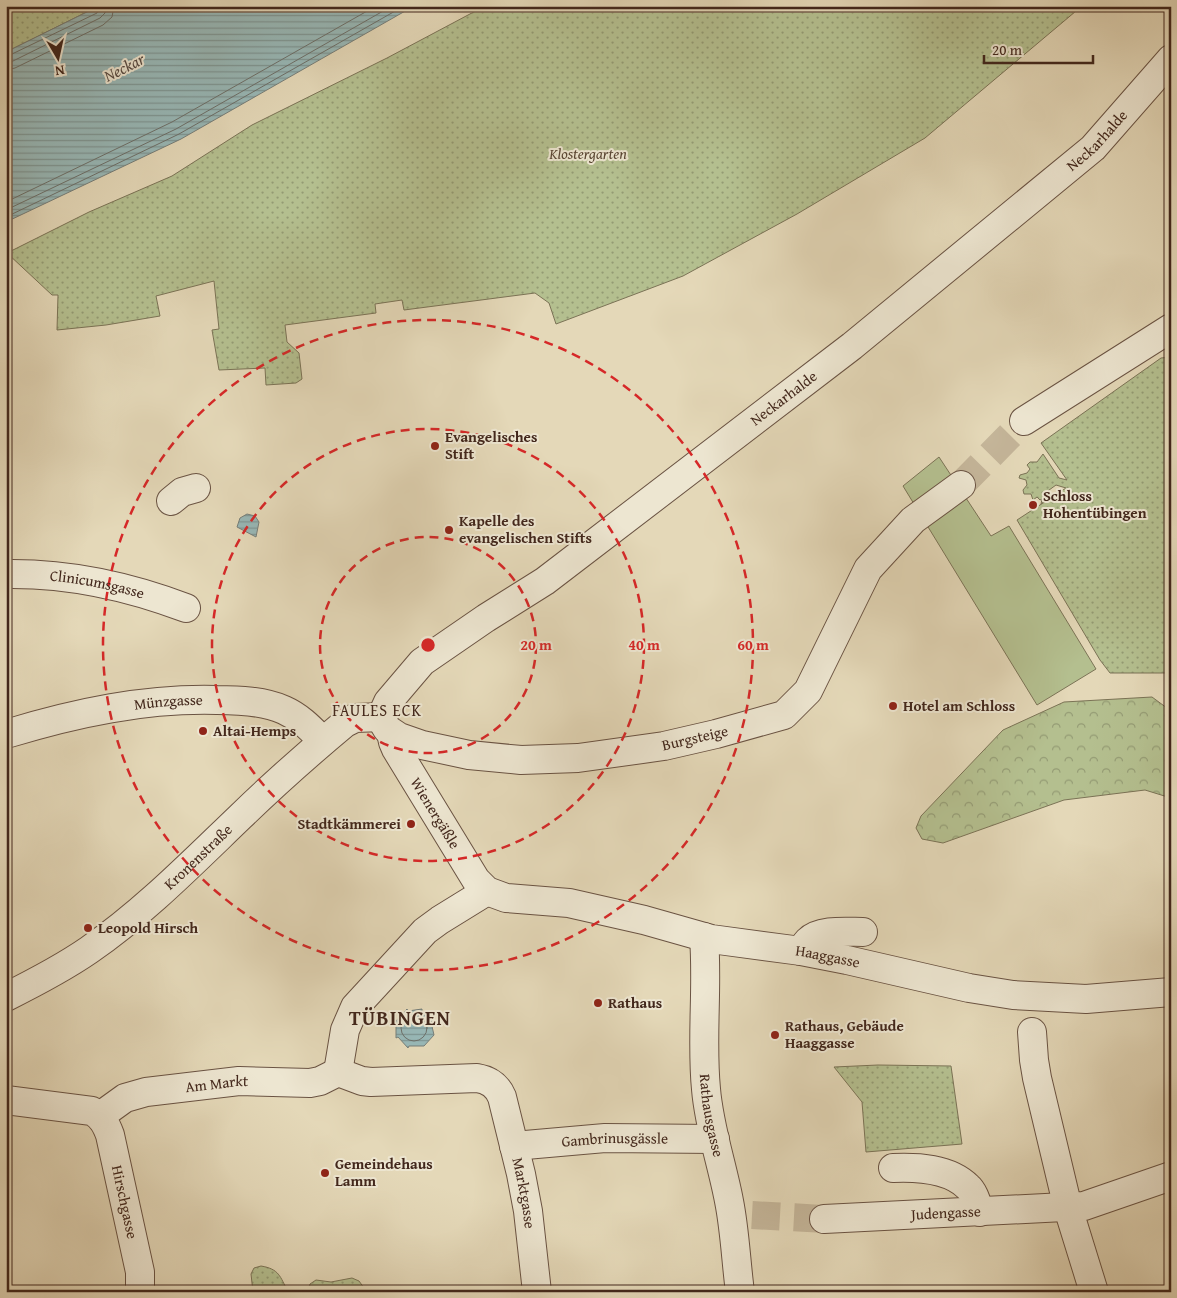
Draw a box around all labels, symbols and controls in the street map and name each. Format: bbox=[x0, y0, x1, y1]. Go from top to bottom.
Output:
north arrow bbox=[32, 32, 82, 82]
scale bar bbox=[984, 32, 1093, 64]
text: 20 m bbox=[992, 39, 1023, 60]
water label: Neckar bbox=[98, 46, 150, 88]
text: N bbox=[53, 60, 66, 82]
street label: Neckarhalde bbox=[1062, 105, 1132, 176]
park label: Klostergarten bbox=[548, 143, 627, 164]
street label: Neckarhalde bbox=[746, 366, 821, 430]
place label: Evangelisches Stift bbox=[445, 426, 537, 464]
marker: Evangelisches Stift bbox=[429, 440, 441, 452]
place label: Schloss Hohentübingen bbox=[1043, 485, 1147, 523]
marker: Schloss Hohentübingen bbox=[1027, 499, 1039, 511]
place label: Kapelle des evangelischen Stifts bbox=[459, 510, 592, 548]
marker: Kapelle des evangelischen Stifts bbox=[443, 524, 455, 536]
street label: Clinicumsgasse bbox=[49, 565, 147, 603]
text: 20 m bbox=[520, 634, 552, 655]
text: 40 m bbox=[628, 634, 660, 655]
text: 60 m bbox=[737, 634, 769, 655]
centre of rings bbox=[419, 636, 437, 654]
street label: Münzgasse bbox=[133, 689, 203, 715]
place label: Hotel am Schloss bbox=[903, 695, 1015, 716]
district label: FAULES ECK bbox=[332, 698, 422, 722]
marker: Hotel am Schloss bbox=[887, 700, 899, 712]
place label: Altai-Hemps bbox=[213, 720, 296, 741]
street label: Burgsteige bbox=[660, 720, 730, 755]
marker: Altai-Hemps bbox=[197, 725, 209, 737]
street label: Wienergäßle bbox=[406, 773, 465, 853]
place label: Stadtkämmerei bbox=[298, 813, 401, 834]
marker: Stadtkämmerei bbox=[405, 818, 417, 830]
street label: Kronenstraße bbox=[159, 819, 237, 894]
place label: Leopold Hirsch bbox=[98, 917, 198, 938]
marker: Leopold Hirsch bbox=[82, 922, 94, 934]
street label: Haaggasse bbox=[794, 939, 862, 973]
place label: Rathaus bbox=[608, 992, 662, 1013]
marker: Rathaus bbox=[592, 997, 604, 1009]
district label: TÜBINGEN bbox=[349, 1003, 451, 1032]
place label: Rathaus, Gebäude Haaggasse bbox=[785, 1015, 904, 1053]
marker: Rathaus, Gebäude Haaggasse bbox=[769, 1029, 781, 1041]
street label: Am Markt bbox=[184, 1070, 249, 1097]
street label: Rathausgasse bbox=[695, 1073, 729, 1159]
street label: Gambrinusgässle bbox=[561, 1127, 668, 1152]
place label: Gemeindehaus Lamm bbox=[335, 1153, 433, 1191]
street label: Marktgasse bbox=[507, 1155, 541, 1230]
street label: Hirschgasse bbox=[107, 1163, 143, 1241]
marker: Gemeindehaus Lamm bbox=[319, 1167, 331, 1179]
street label: Judengasse bbox=[908, 1200, 981, 1225]

